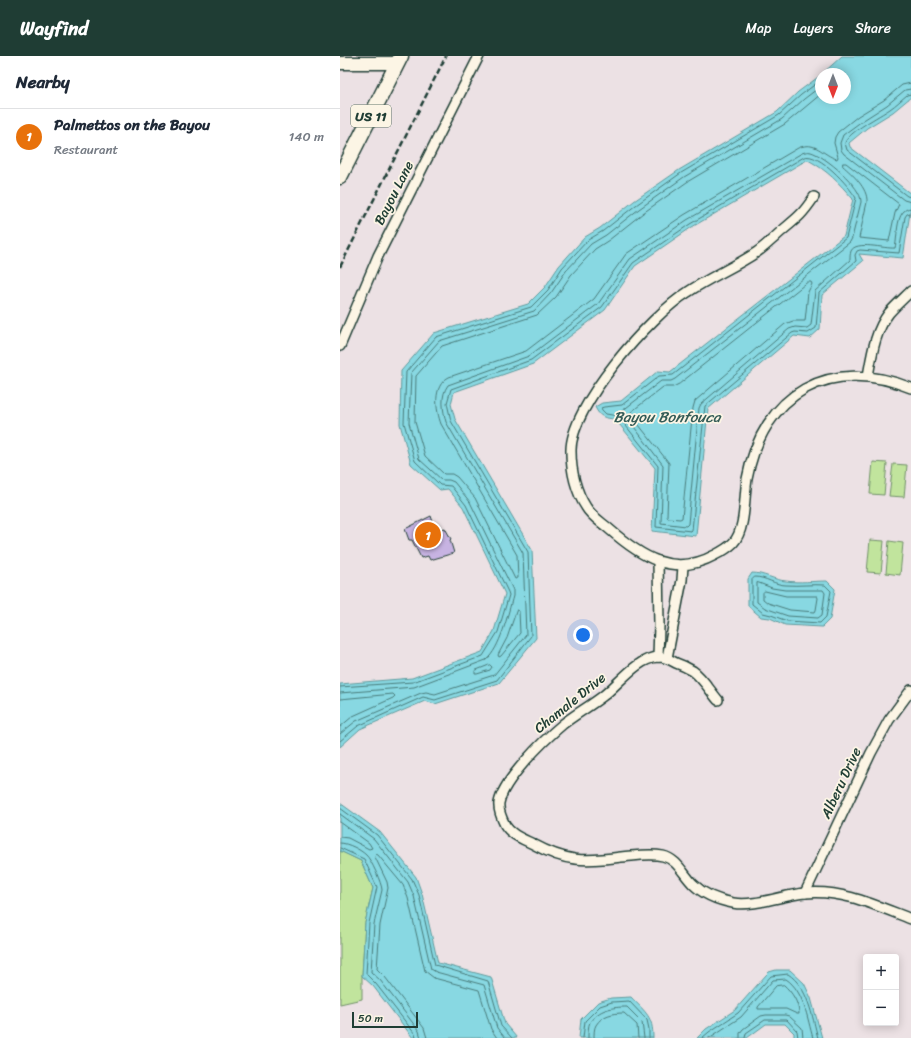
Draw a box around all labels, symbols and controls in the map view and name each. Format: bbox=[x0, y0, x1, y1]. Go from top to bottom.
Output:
text: Wayfind bbox=[20, 12, 88, 45]
text: Map bbox=[746, 16, 771, 41]
text: Layers bbox=[793, 16, 833, 41]
text: Share bbox=[855, 16, 891, 41]
text: Nearby bbox=[16, 67, 70, 97]
north arrow bbox=[815, 68, 851, 104]
road number: US 11 bbox=[351, 105, 391, 127]
text: Palmettos on the Bayou bbox=[54, 112, 210, 138]
text: 1 bbox=[26, 125, 32, 148]
text: 140 m bbox=[289, 125, 324, 148]
text: Restaurant bbox=[54, 138, 118, 161]
street label: Bayou Lane bbox=[367, 156, 421, 230]
water label: Bayou Bonfouca bbox=[614, 404, 722, 430]
pin: 1 bbox=[415, 520, 441, 550]
your location bbox=[573, 625, 593, 645]
street label: Chamale Drive bbox=[528, 666, 612, 740]
street label: Alberu Drive bbox=[813, 743, 868, 824]
map controls bbox=[863, 954, 899, 1026]
button: + bbox=[863, 954, 899, 990]
button: − bbox=[863, 990, 899, 1026]
text: 50 m bbox=[358, 1009, 383, 1028]
scale bar bbox=[352, 1010, 418, 1029]

